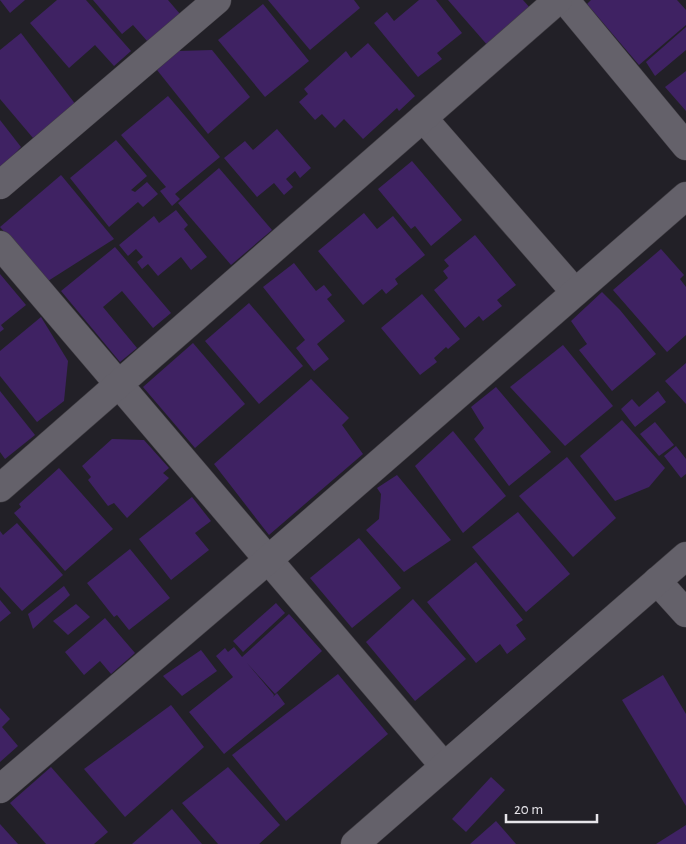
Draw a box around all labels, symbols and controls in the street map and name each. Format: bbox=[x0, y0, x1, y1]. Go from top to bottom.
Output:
scale bar bbox=[506, 792, 597, 824]
text: 20 m bbox=[514, 802, 543, 817]

